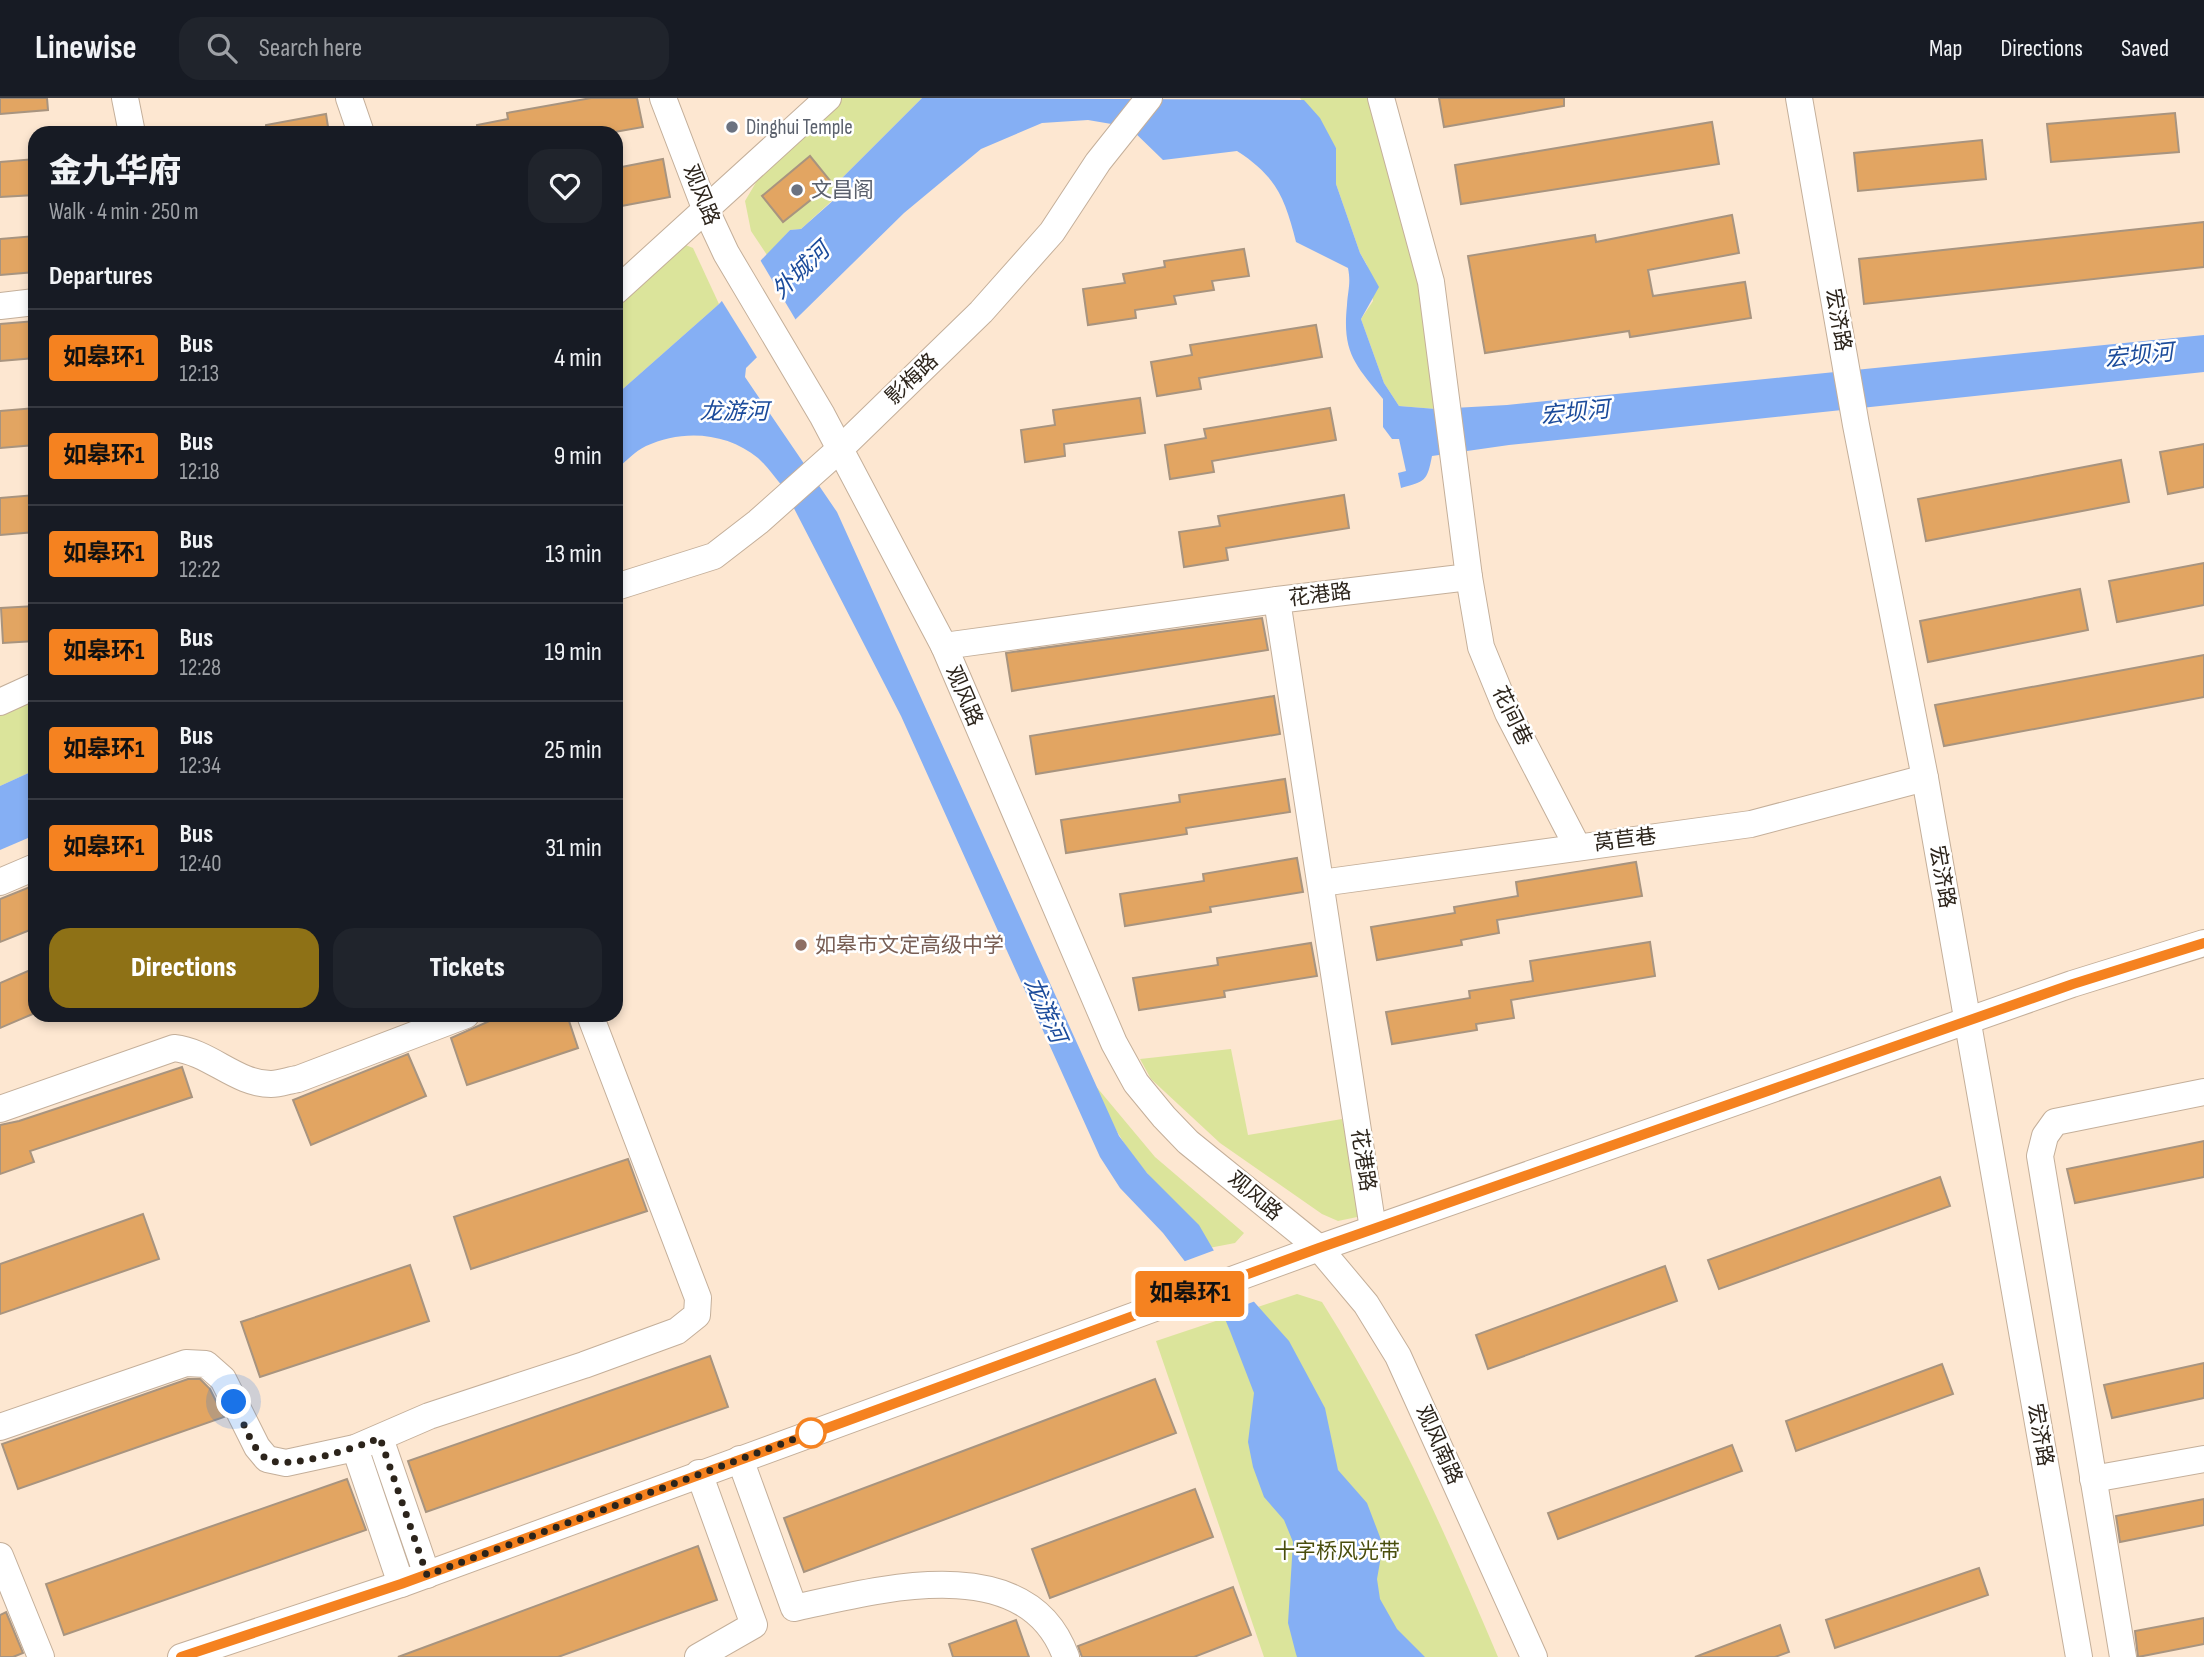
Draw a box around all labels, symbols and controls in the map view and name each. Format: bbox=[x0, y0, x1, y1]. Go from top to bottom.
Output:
search box bbox=[179, 17, 669, 80]
text: Linewise bbox=[35, 28, 137, 68]
icon: search bbox=[203, 29, 241, 67]
text: Search here bbox=[259, 33, 362, 64]
text: Map bbox=[1929, 34, 1962, 63]
text: Directions bbox=[2000, 34, 2083, 63]
text: Saved bbox=[2121, 34, 2169, 63]
place label: Dinghui Temple bbox=[746, 115, 853, 140]
marker: Dinghui Temple bbox=[724, 119, 740, 135]
button: heart bbox=[528, 149, 602, 223]
text: 金九华府 bbox=[49, 152, 181, 192]
street label: 观风路 bbox=[678, 161, 724, 229]
place label: 文昌阁 bbox=[811, 178, 874, 203]
marker: 文昌阁 bbox=[789, 182, 805, 198]
text: Walk · 4 min · 250 m bbox=[49, 198, 199, 226]
water label: 外城河 bbox=[766, 234, 838, 305]
text: Departures bbox=[49, 261, 153, 292]
street label: 宏济路 bbox=[1820, 287, 1856, 353]
text: Bus bbox=[179, 329, 213, 360]
water label: 宏坝河 bbox=[2103, 338, 2179, 374]
text: 如皋环1 bbox=[63, 343, 144, 372]
text: 4 min bbox=[554, 343, 602, 374]
street label: 影梅路 bbox=[881, 348, 943, 410]
text: 12:13 bbox=[179, 360, 219, 388]
water label: 宏坝河 bbox=[1539, 395, 1615, 431]
water label: 龙游河 bbox=[700, 398, 773, 426]
text: Bus bbox=[179, 427, 213, 458]
text: 如皋环1 bbox=[63, 441, 144, 470]
text: 9 min bbox=[554, 441, 602, 472]
text: 12:18 bbox=[179, 458, 220, 486]
text: Bus bbox=[179, 525, 213, 556]
text: 如皋环1 bbox=[63, 539, 144, 568]
text: 13 min bbox=[545, 539, 602, 570]
text: 12:22 bbox=[179, 556, 221, 584]
street label: 花港路 bbox=[1287, 579, 1353, 611]
text: Bus bbox=[179, 623, 213, 654]
text: 如皋环1 bbox=[63, 637, 144, 666]
text: 19 min bbox=[545, 637, 602, 668]
text: 12:28 bbox=[179, 654, 221, 682]
street label: 观风路 bbox=[940, 662, 988, 730]
street label: 花间巷 bbox=[1487, 682, 1537, 750]
text: Bus bbox=[179, 721, 213, 752]
text: 如皋环1 bbox=[63, 735, 144, 764]
text: 25 min bbox=[544, 735, 602, 766]
text: 12:34 bbox=[179, 752, 221, 780]
text: Bus bbox=[179, 819, 213, 850]
street label: 莴苣巷 bbox=[1592, 824, 1658, 856]
text: 如皋环1 bbox=[63, 833, 144, 862]
text: 31 min bbox=[545, 833, 602, 864]
street label: 宏济路 bbox=[1924, 844, 1960, 910]
text: 12:40 bbox=[179, 850, 221, 878]
button: Directions bbox=[49, 928, 319, 1008]
button: Tickets bbox=[333, 928, 602, 1008]
place label: 如皋市文定高级中学 bbox=[815, 933, 1004, 958]
marker: 如皋市文定高级中学 bbox=[793, 937, 809, 953]
water label: 龙游河 bbox=[1018, 973, 1073, 1051]
street label: 花港路 bbox=[1346, 1127, 1380, 1193]
street label: 观风路 bbox=[1223, 1166, 1287, 1226]
line badge: 如皋环1 bbox=[1141, 1271, 1239, 1317]
text: 如皋环1 bbox=[1149, 1279, 1231, 1308]
your location bbox=[216, 1384, 251, 1419]
street label: 观风南路 bbox=[1410, 1402, 1468, 1488]
street label: 宏济路 bbox=[2022, 1402, 2058, 1468]
unlabelled marker bbox=[796, 1418, 826, 1448]
park label: 十字桥风光带 bbox=[1274, 1539, 1400, 1564]

